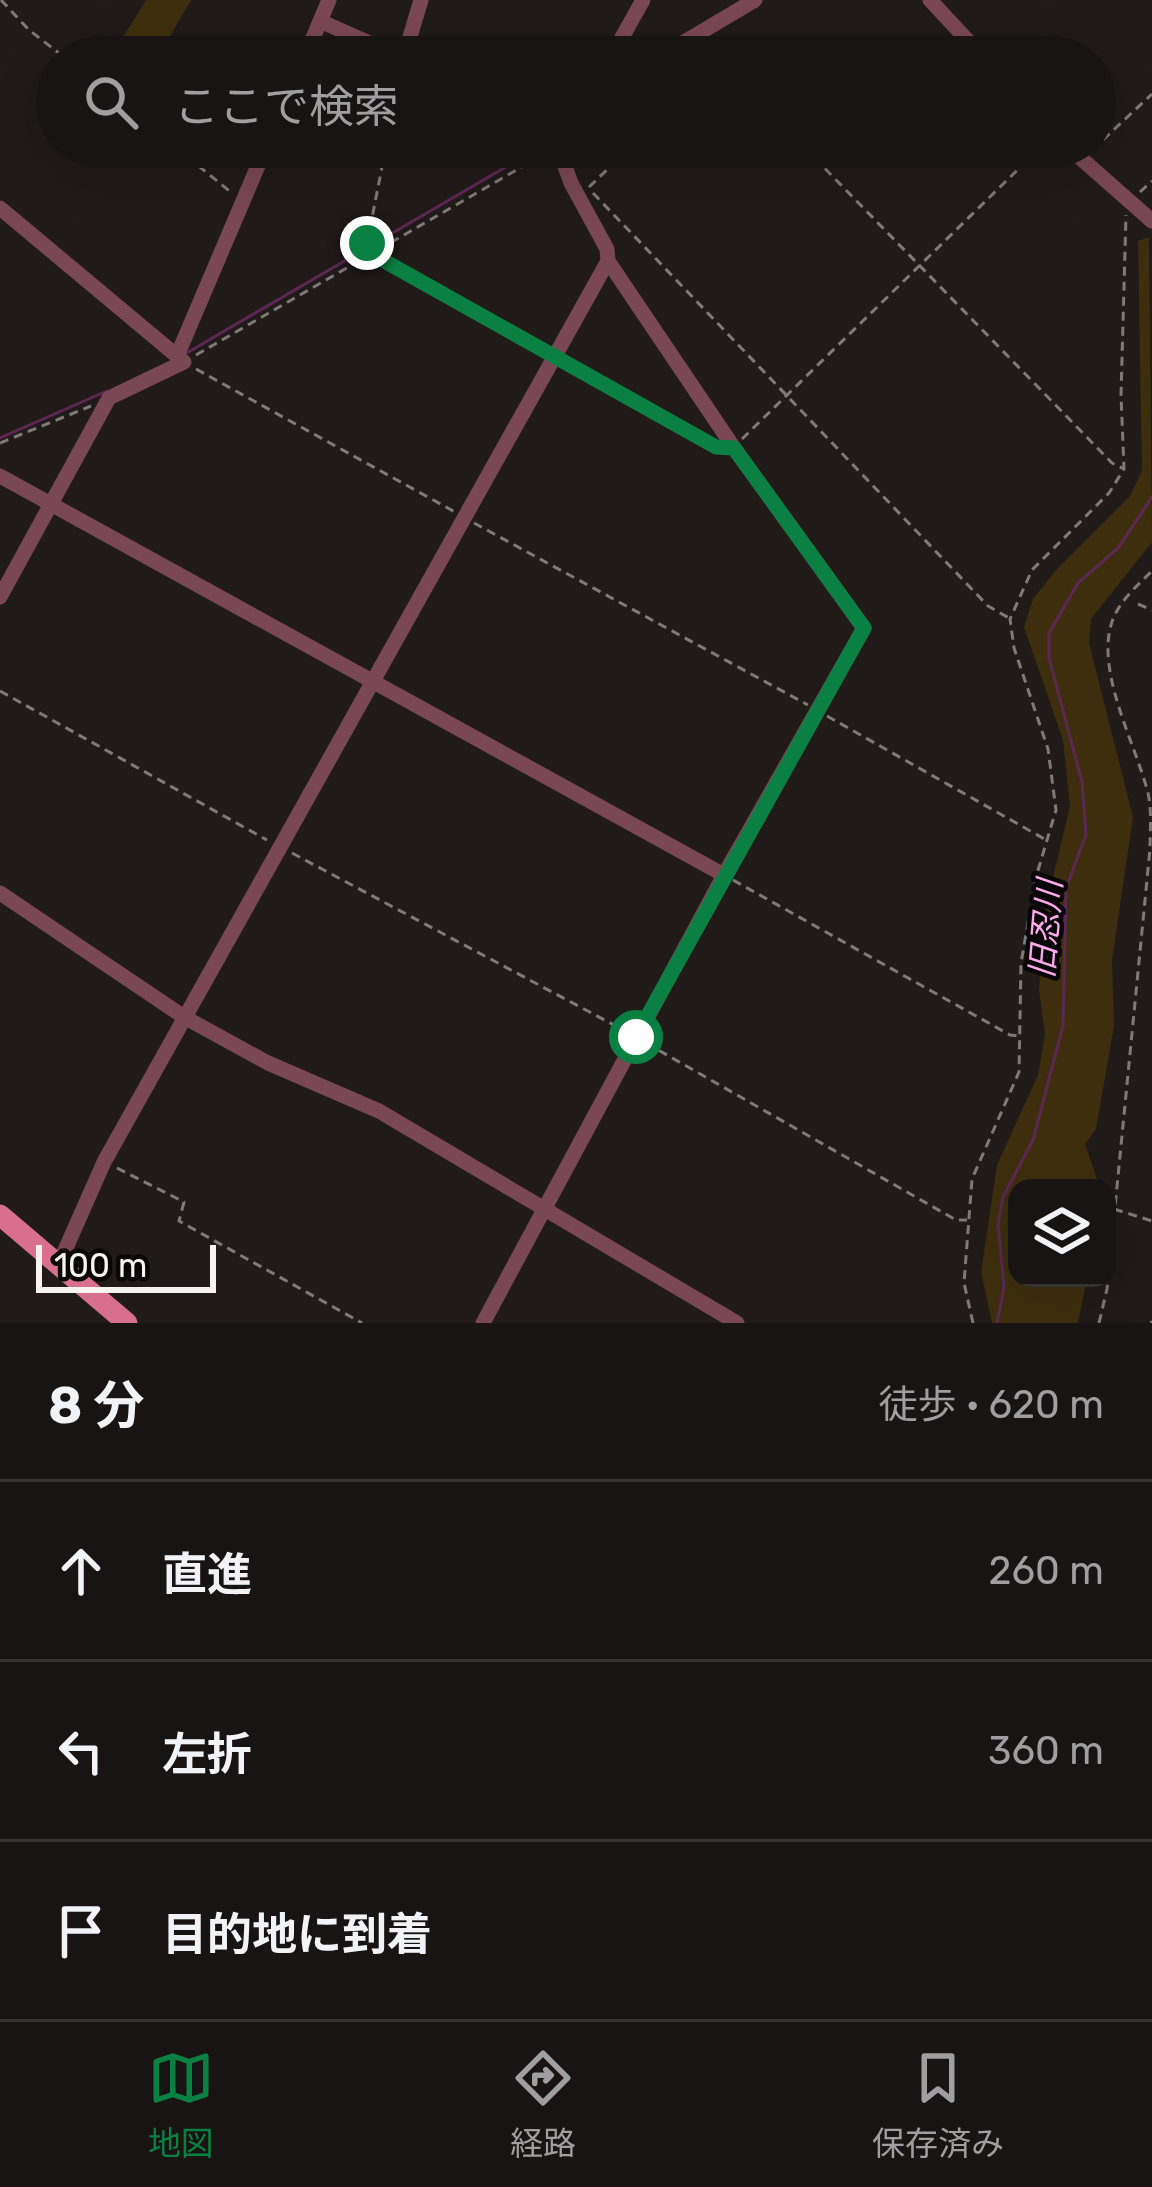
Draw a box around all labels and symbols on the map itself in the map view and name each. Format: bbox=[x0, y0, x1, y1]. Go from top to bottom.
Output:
route end bbox=[340, 216, 394, 270]
water label: 旧忍川 bbox=[1022, 875, 1069, 980]
route start bbox=[609, 1010, 663, 1064]
scale bar bbox=[36, 1239, 216, 1292]

